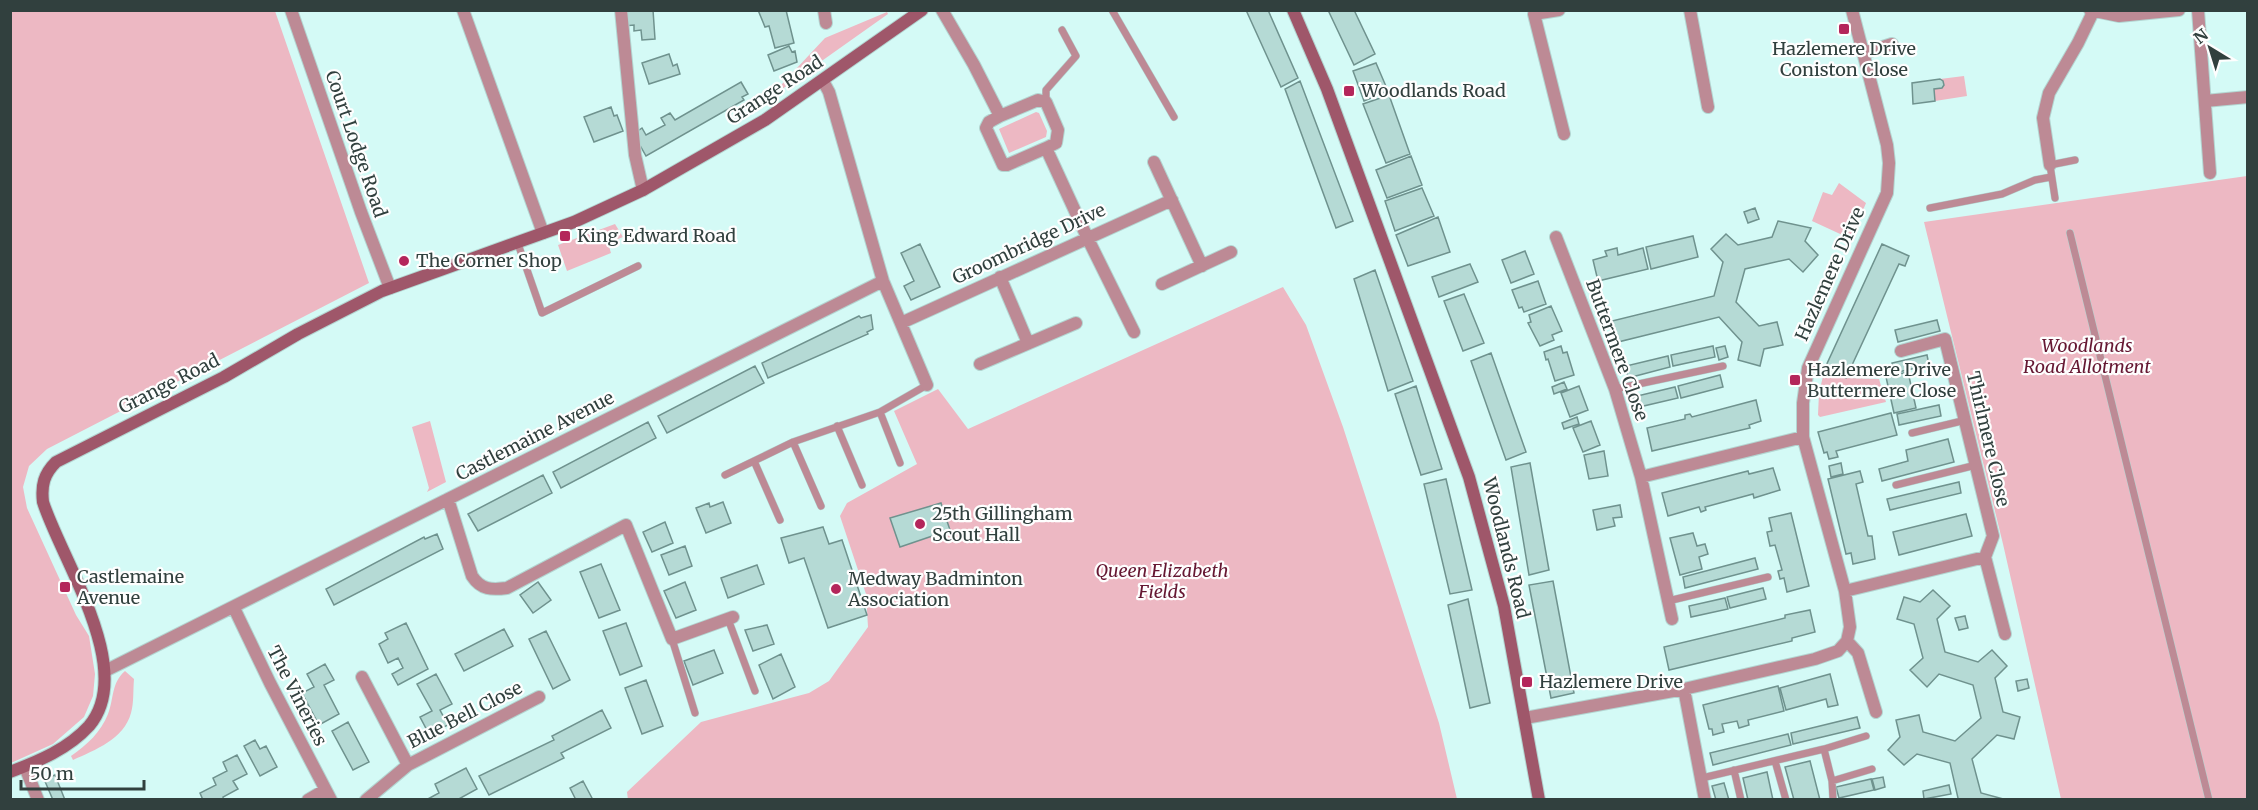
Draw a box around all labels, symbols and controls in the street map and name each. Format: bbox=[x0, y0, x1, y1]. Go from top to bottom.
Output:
north arrow bbox=[2180, 18, 2240, 78]
marker: Hazlemere Drive Coniston Close bbox=[1837, 22, 1851, 36]
text: N bbox=[2190, 24, 2212, 48]
place label: Hazlemere Drive Coniston Close bbox=[1772, 37, 1916, 81]
street label: Grange Road bbox=[722, 50, 827, 129]
street label: Court Lodge Road bbox=[321, 67, 392, 220]
place label: Woodlands Road bbox=[1360, 79, 1506, 102]
marker: Woodlands Road bbox=[1342, 84, 1356, 98]
street label: Groombridge Drive bbox=[949, 198, 1109, 289]
street label: Hazlemere Drive bbox=[1790, 203, 1869, 344]
place label: King Edward Road bbox=[577, 224, 736, 247]
marker: King Edward Road bbox=[558, 229, 572, 243]
place label: The Corner Shop bbox=[416, 249, 562, 272]
marker: The Corner Shop bbox=[397, 254, 411, 268]
street label: Buttermere Close bbox=[1581, 276, 1654, 424]
park label: Woodlands Road Allotment bbox=[2023, 334, 2151, 378]
street label: Grange Road bbox=[114, 348, 223, 419]
place label: Hazlemere Drive Buttermere Close bbox=[1807, 358, 1956, 402]
street label: Thirlmere Close bbox=[1962, 369, 2015, 509]
marker: Hazlemere Drive Buttermere Close bbox=[1788, 373, 1802, 387]
street label: Castlemaine Avenue bbox=[452, 386, 618, 485]
street label: Woodlands Road bbox=[1478, 474, 1535, 621]
place label: 25th Gillingham Scout Hall bbox=[932, 502, 1073, 546]
marker: 25th Gillingham Scout Hall bbox=[913, 517, 927, 531]
park label: Queen Elizabeth Fields bbox=[1095, 559, 1229, 603]
place label: Castlemaine Avenue bbox=[76, 565, 184, 609]
place label: Medway Badminton Association bbox=[847, 567, 1023, 611]
marker: Castlemaine Avenue bbox=[58, 580, 72, 594]
marker: Medway Badminton Association bbox=[829, 582, 843, 596]
street label: The Vineries bbox=[262, 642, 333, 750]
place label: Hazlemere Drive bbox=[1539, 670, 1683, 693]
marker: Hazlemere Drive bbox=[1520, 675, 1534, 689]
street label: Blue Bell Close bbox=[404, 676, 526, 753]
scale bar bbox=[21, 753, 144, 791]
text: 50 m bbox=[30, 762, 74, 785]

